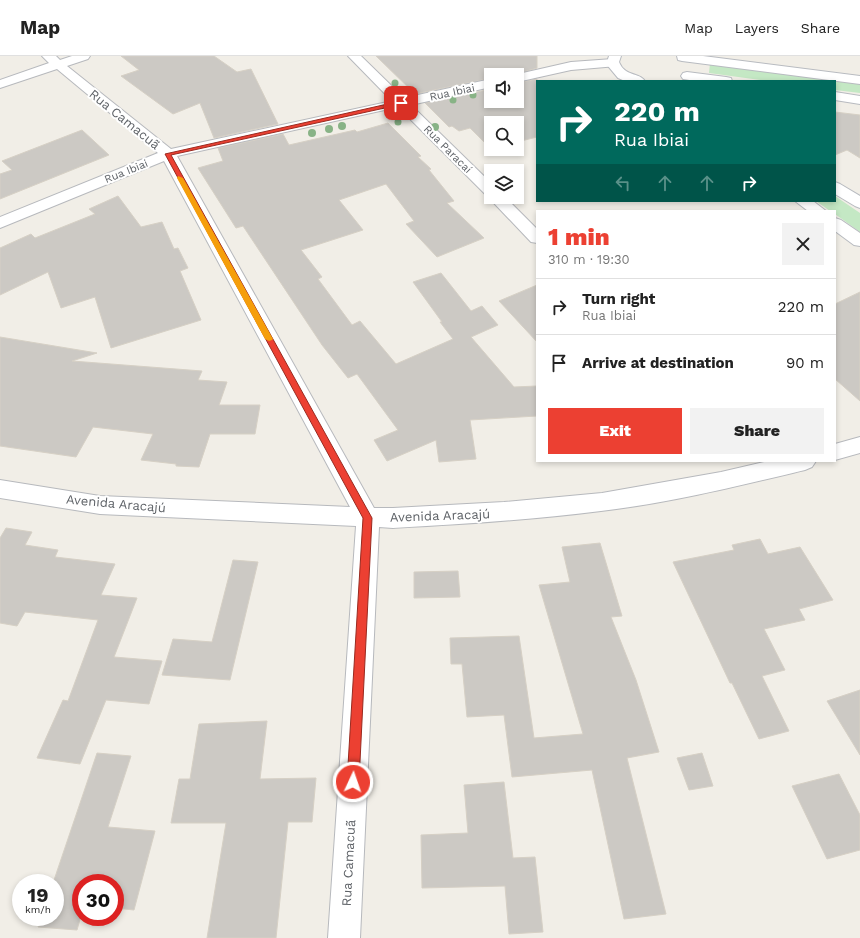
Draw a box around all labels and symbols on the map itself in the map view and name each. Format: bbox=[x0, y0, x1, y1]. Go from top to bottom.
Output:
street label: Rua Ibiai bbox=[428, 81, 476, 104]
street label: Rua Camacuã bbox=[86, 86, 164, 153]
pin bbox=[384, 86, 418, 120]
street label: Rua Paracaí bbox=[421, 123, 474, 176]
street label: Rua Ibiai bbox=[102, 157, 150, 186]
street label: Avenida Aracajú bbox=[65, 492, 167, 515]
street label: Avenida Aracajú bbox=[390, 506, 490, 525]
position arrow bbox=[332, 761, 374, 803]
street label: Rua Camacuã bbox=[339, 819, 358, 907]
speed limit sign: 30 bbox=[72, 874, 124, 926]

